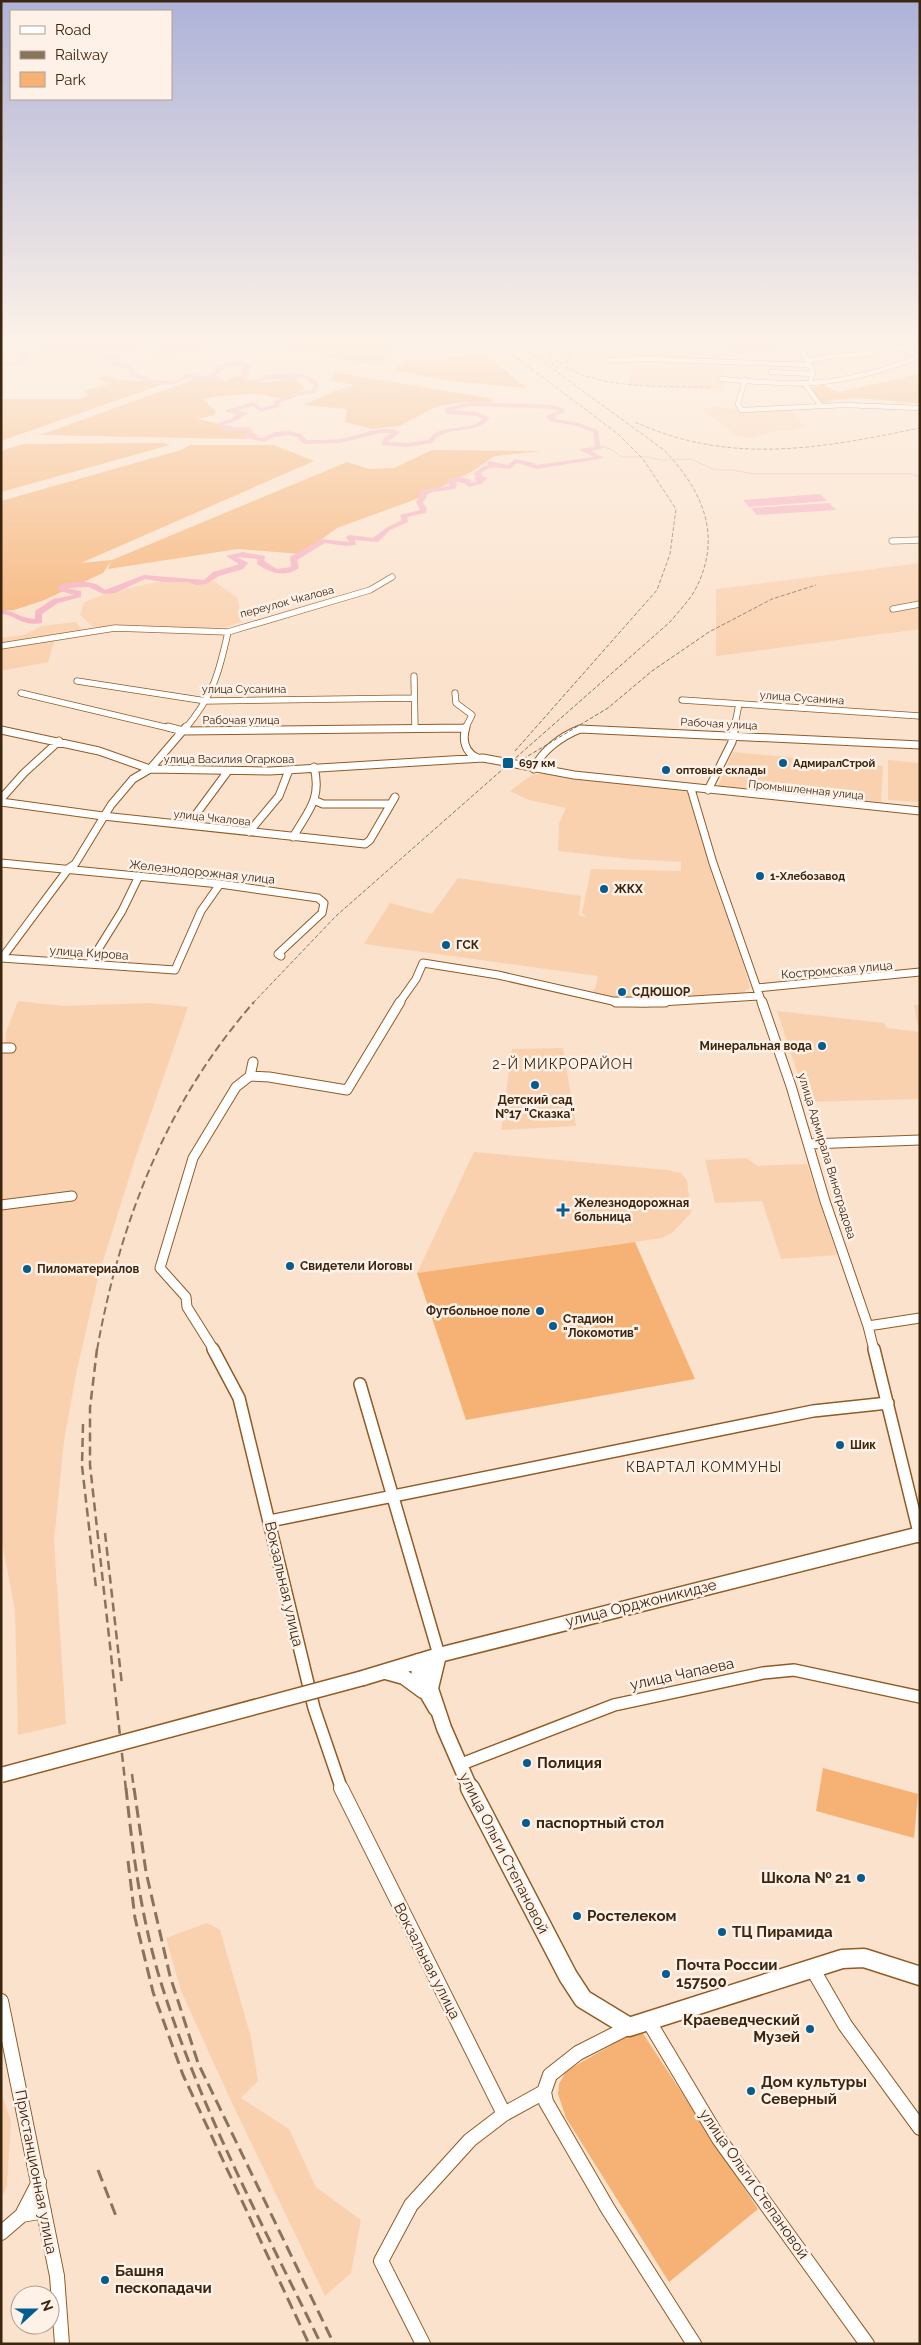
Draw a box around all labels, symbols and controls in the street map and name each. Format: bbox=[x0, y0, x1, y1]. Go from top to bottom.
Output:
legend bbox=[10, 10, 172, 100]
text: Road bbox=[55, 21, 91, 39]
text: Railway bbox=[55, 46, 108, 64]
text: Park bbox=[55, 71, 86, 89]
street label: переулок Чкалова bbox=[239, 583, 335, 621]
street label: улица Сусанина bbox=[202, 683, 286, 696]
street label: улица Сусанина bbox=[759, 689, 845, 707]
street label: Рабочая улица bbox=[203, 714, 280, 727]
street label: Рабочая улица bbox=[680, 715, 758, 733]
street label: улица Василия Огаркова bbox=[164, 753, 294, 766]
marker: 697 км bbox=[501, 756, 515, 770]
place label: 697 км bbox=[519, 757, 555, 770]
marker: АдмиралСтрой bbox=[777, 757, 789, 769]
place label: АдмиралСтрой bbox=[793, 757, 876, 770]
marker: оптовые склады bbox=[660, 764, 672, 776]
place label: оптовые склады bbox=[676, 764, 766, 777]
street label: Промышленная улица bbox=[748, 777, 864, 803]
street label: улица Чкалова bbox=[173, 807, 251, 829]
street label: Железнодорожная улица bbox=[128, 857, 276, 887]
marker: 1-Хлебозавод bbox=[754, 870, 766, 882]
place label: 1-Хлебозавод bbox=[770, 870, 845, 883]
place label: ЖКХ bbox=[614, 882, 643, 896]
marker: ЖКХ bbox=[598, 883, 610, 895]
place label: ГСК bbox=[456, 938, 480, 952]
marker: ГСК bbox=[440, 939, 452, 951]
street label: улица Кирова bbox=[49, 943, 129, 963]
street label: Костромская улица bbox=[781, 958, 893, 982]
place label: СДЮШОР bbox=[632, 985, 691, 999]
marker: СДЮШОР bbox=[616, 986, 628, 998]
place label: Минеральная вода bbox=[700, 1039, 812, 1053]
marker: Минеральная вода bbox=[816, 1040, 828, 1052]
district label: 2-Й МИКРОРАЙОН bbox=[492, 1055, 634, 1072]
street label: улица Адмирала Виноградова bbox=[795, 1071, 859, 1241]
marker: Детский сад №17 "Сказка" bbox=[529, 1079, 541, 1091]
place label: Детский сад №17 "Сказка" bbox=[495, 1093, 575, 1121]
place label: Железнодорожная больница bbox=[574, 1196, 689, 1224]
marker: Железнодорожная больница bbox=[556, 1203, 570, 1217]
place label: Свидетели Иоговы bbox=[300, 1259, 412, 1273]
marker: Свидетели Иоговы bbox=[284, 1260, 296, 1272]
place label: Пиломатериалов bbox=[37, 1262, 139, 1276]
marker: Пиломатериалов bbox=[21, 1263, 33, 1275]
place label: Футбольное поле bbox=[426, 1304, 530, 1318]
marker: Футбольное поле bbox=[534, 1305, 546, 1317]
place label: Стадион "Локомотив" bbox=[563, 1312, 638, 1340]
marker: Стадион "Локомотив" bbox=[547, 1320, 559, 1332]
place label: Шик bbox=[850, 1438, 876, 1452]
marker: Шик bbox=[834, 1439, 846, 1451]
district label: КВАРТАЛ КОММУНЫ bbox=[626, 1459, 782, 1475]
street label: Вокзальная улица bbox=[261, 1520, 307, 1648]
street label: улица Орджоникидзе bbox=[564, 1575, 719, 1630]
street label: улица Чапаева bbox=[628, 1654, 736, 1694]
place label: Полиция bbox=[537, 1754, 602, 1772]
marker: Полиция bbox=[521, 1757, 533, 1769]
street label: улица Ольги Степановой bbox=[455, 1769, 553, 1937]
place label: паспортный стол bbox=[536, 1814, 664, 1832]
marker: паспортный стол bbox=[520, 1817, 532, 1829]
place label: Школа № 21 bbox=[761, 1869, 852, 1887]
marker: Школа № 21 bbox=[855, 1872, 867, 1884]
street label: Вокзальная улица bbox=[390, 1900, 464, 2022]
place label: Ростелеком bbox=[587, 1907, 676, 1925]
marker: Ростелеком bbox=[571, 1910, 583, 1922]
place label: ТЦ Пирамида bbox=[732, 1923, 833, 1941]
marker: ТЦ Пирамида bbox=[716, 1926, 728, 1938]
place label: Почта России 157500 bbox=[676, 1956, 778, 1991]
marker: Почта России 157500 bbox=[660, 1968, 672, 1980]
place label: Краеведческий Музей bbox=[683, 2011, 800, 2046]
marker: Краеведческий Музей bbox=[804, 2023, 816, 2035]
place label: Дом культуры Северный bbox=[761, 2073, 867, 2108]
marker: Дом культуры Северный bbox=[745, 2085, 757, 2097]
street label: Пристанционная улица bbox=[11, 2088, 61, 2256]
street label: улица Ольги Степановой bbox=[695, 2106, 813, 2262]
place label: Башня пескопадачи bbox=[115, 2262, 212, 2297]
marker: Башня пескопадачи bbox=[99, 2274, 111, 2286]
north arrow bbox=[10, 2285, 60, 2335]
text: N bbox=[38, 2297, 57, 2313]

